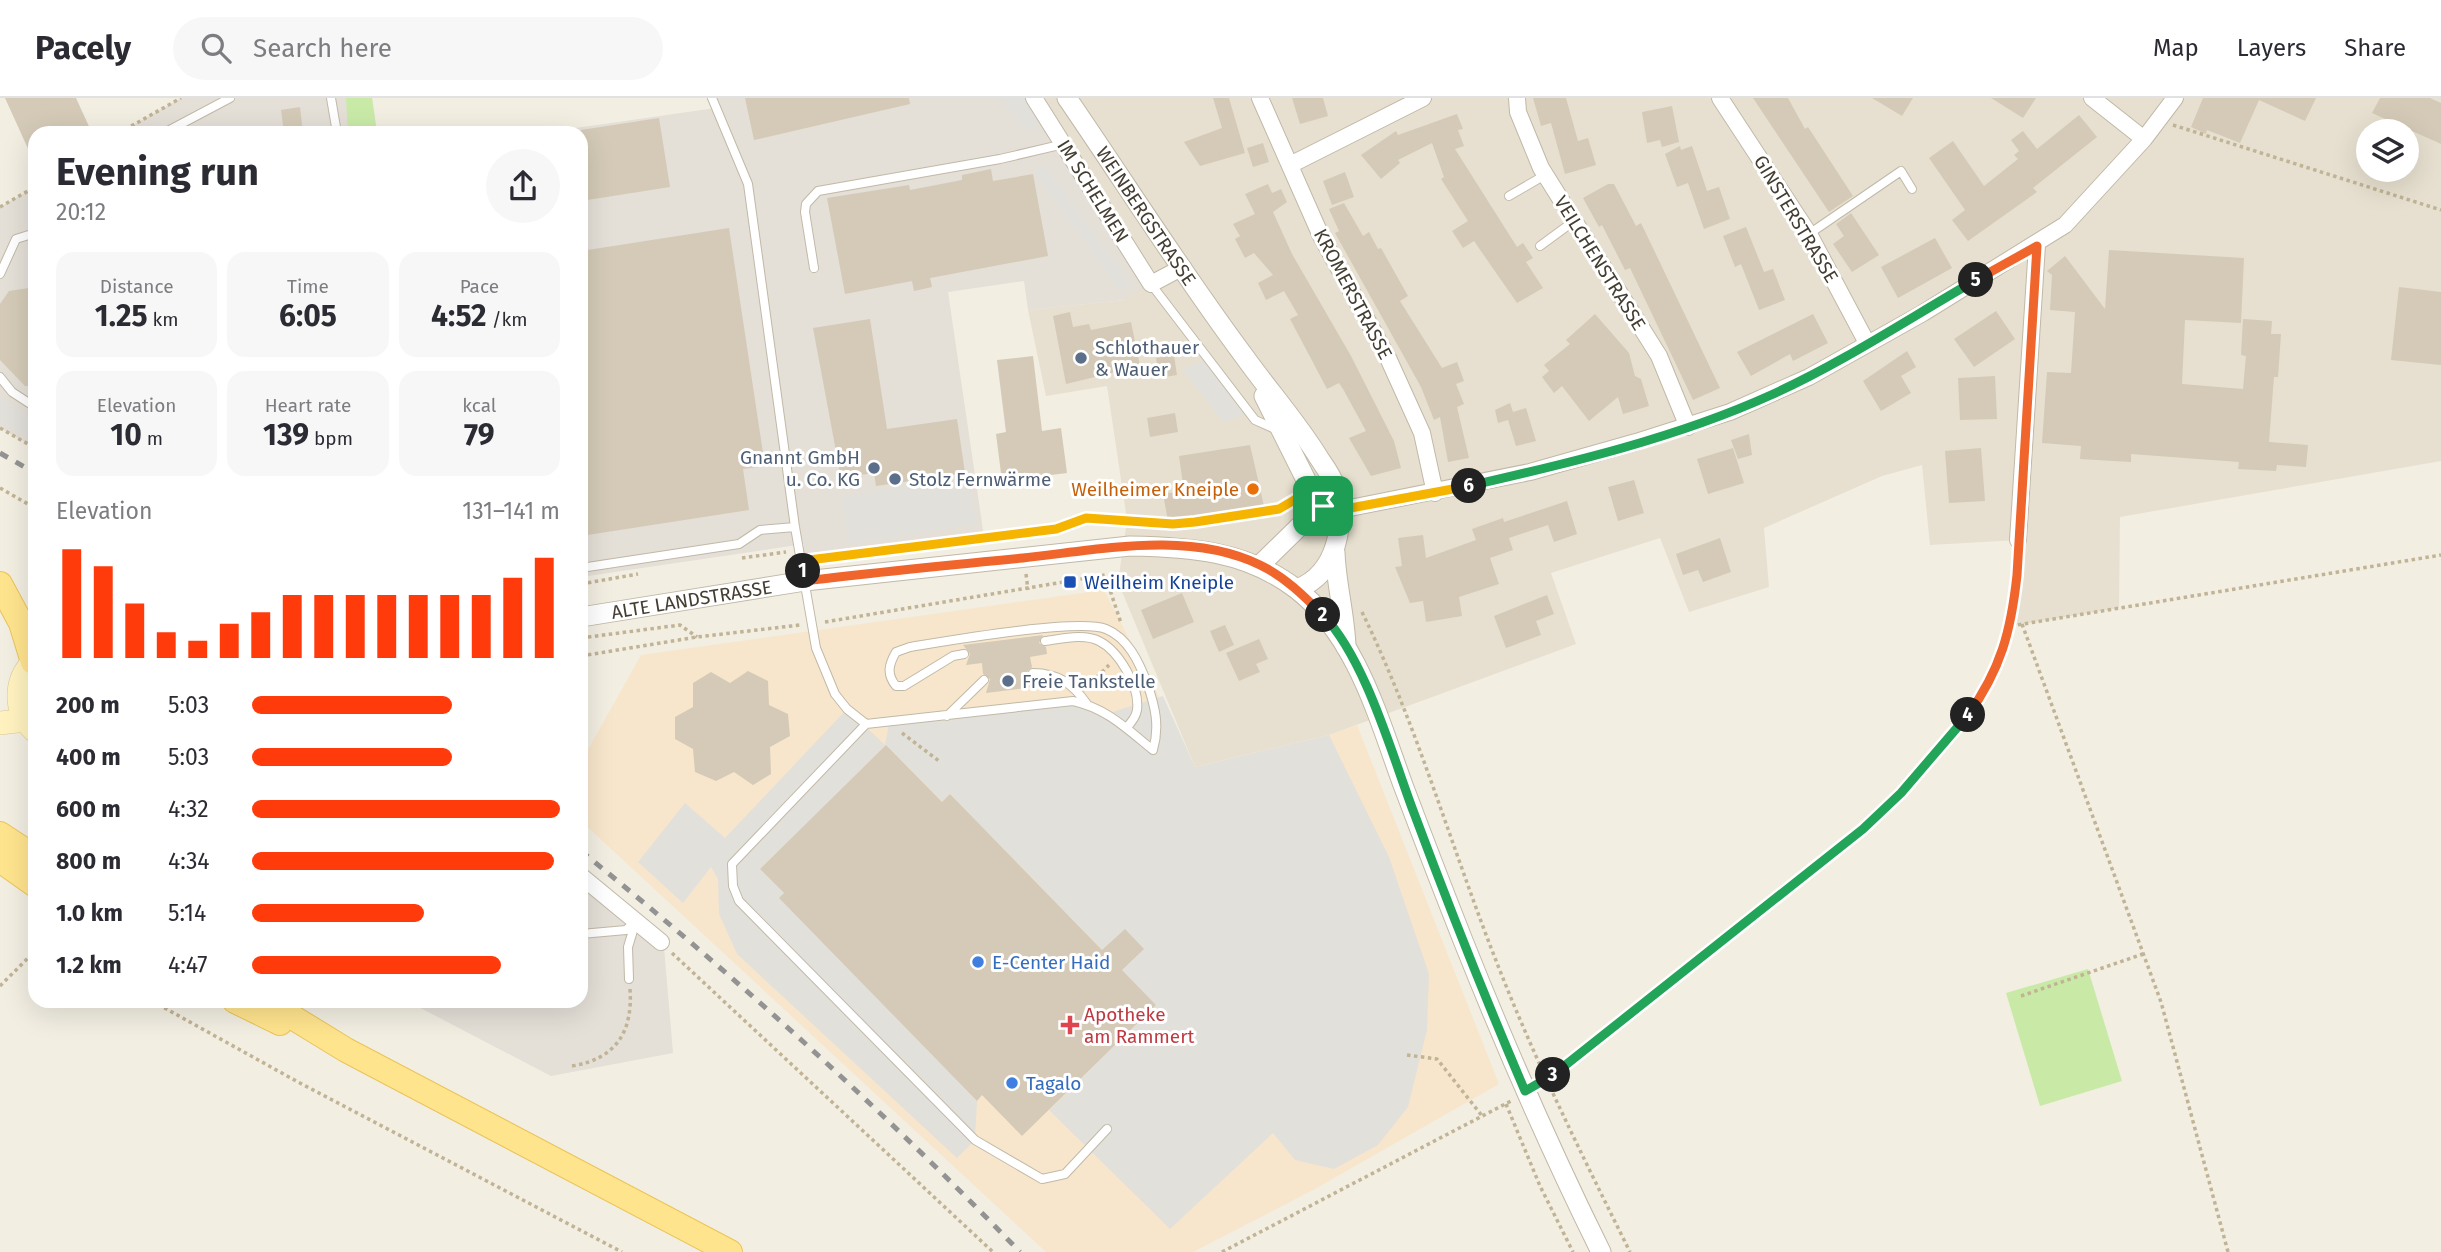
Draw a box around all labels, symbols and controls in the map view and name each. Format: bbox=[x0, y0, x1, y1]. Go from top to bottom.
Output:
search box bbox=[173, 17, 663, 80]
text: Pacely bbox=[35, 28, 131, 68]
icon: search bbox=[197, 29, 235, 67]
text: Search here bbox=[253, 33, 392, 64]
text: Map bbox=[2153, 34, 2199, 62]
text: Layers bbox=[2237, 34, 2306, 62]
text: Share bbox=[2344, 34, 2406, 62]
map controls bbox=[2356, 119, 2419, 182]
button: layers bbox=[2356, 119, 2419, 182]
street label: IM SCHELMEN bbox=[1052, 135, 1134, 247]
street label: WEINBERGSTRASSE bbox=[1092, 142, 1201, 290]
text: Evening run bbox=[56, 149, 259, 195]
button: share bbox=[486, 149, 560, 223]
street label: GINSTERSTRASSE bbox=[1749, 151, 1843, 287]
street label: VEILCHENSTRASSE bbox=[1549, 191, 1651, 335]
text: 20:12 bbox=[56, 198, 106, 226]
street label: KROMERSTRASSE bbox=[1309, 225, 1397, 363]
pin: 5 bbox=[1958, 262, 1994, 298]
text: 5 bbox=[1970, 268, 1981, 291]
text: Distance bbox=[100, 275, 174, 298]
text: Time bbox=[287, 275, 329, 298]
text: Pace bbox=[460, 275, 499, 298]
text: 1.25 bbox=[95, 298, 148, 334]
text: 6:05 bbox=[279, 298, 337, 334]
text: 4:52 bbox=[431, 298, 487, 334]
text: km bbox=[148, 308, 179, 331]
text: /km bbox=[487, 308, 528, 331]
place label: Schlothauer & Wauer bbox=[1095, 336, 1200, 381]
marker: Schlothauer & Wauer bbox=[1073, 350, 1089, 366]
text: Elevation bbox=[97, 394, 176, 417]
text: Heart rate bbox=[265, 394, 351, 417]
text: kcal bbox=[462, 394, 496, 417]
text: 10 bbox=[110, 417, 142, 453]
text: 139 bbox=[263, 417, 309, 453]
text: 79 bbox=[464, 417, 495, 453]
text: m bbox=[142, 427, 163, 450]
text: bpm bbox=[309, 427, 353, 450]
place label: Gnannt GmbH u. Co. KG bbox=[740, 446, 860, 491]
marker: Gnannt GmbH u. Co. KG bbox=[866, 460, 882, 476]
place label: Stolz Fernwärme bbox=[909, 468, 1051, 491]
pin: 6 bbox=[1452, 468, 1486, 504]
marker: Stolz Fernwärme bbox=[887, 471, 903, 487]
text: 6 bbox=[1463, 474, 1474, 497]
pin bbox=[1293, 476, 1353, 536]
place label: Weilheimer Kneiple bbox=[1071, 478, 1239, 501]
marker: Weilheimer Kneiple bbox=[1245, 481, 1261, 497]
icon: arrive bbox=[1304, 487, 1342, 525]
text: Elevation bbox=[56, 497, 152, 525]
text: 131–141 m bbox=[462, 497, 560, 525]
pin: 1 bbox=[786, 554, 820, 588]
text: 1 bbox=[798, 559, 807, 582]
place label: Weilheim Kneiple bbox=[1084, 571, 1234, 594]
marker: Weilheim Kneiple bbox=[1062, 574, 1078, 590]
street label: ALTE LANDSTRASSE bbox=[610, 575, 774, 623]
pin: 2 bbox=[1306, 598, 1340, 632]
text: 2 bbox=[1318, 603, 1327, 626]
place label: Freie Tankstelle bbox=[1022, 670, 1156, 693]
marker: Freie Tankstelle bbox=[1000, 673, 1016, 689]
text: 200 m bbox=[56, 691, 120, 719]
text: 5:03 bbox=[168, 691, 209, 719]
pin: 4 bbox=[1951, 698, 1986, 732]
text: 4 bbox=[1962, 703, 1973, 726]
text: 400 m bbox=[56, 743, 121, 771]
text: 5:03 bbox=[168, 743, 209, 771]
text: 600 m bbox=[56, 795, 121, 823]
text: 4:32 bbox=[168, 795, 209, 823]
text: 800 m bbox=[56, 847, 121, 875]
text: 4:34 bbox=[168, 847, 210, 875]
text: 1.0 km bbox=[56, 899, 123, 927]
text: 5:14 bbox=[168, 899, 206, 927]
text: 1.2 km bbox=[56, 951, 122, 979]
text: 4:47 bbox=[168, 951, 208, 979]
place label: E-Center Haid bbox=[992, 951, 1110, 974]
marker: E-Center Haid bbox=[970, 954, 986, 970]
place label: Apotheke am Rammert bbox=[1084, 1003, 1195, 1048]
marker: Apotheke am Rammert bbox=[1062, 1017, 1078, 1033]
pin: 3 bbox=[1536, 1058, 1570, 1093]
text: 3 bbox=[1548, 1063, 1557, 1086]
place label: Tagalo bbox=[1026, 1072, 1081, 1095]
marker: Tagalo bbox=[1004, 1075, 1020, 1091]

